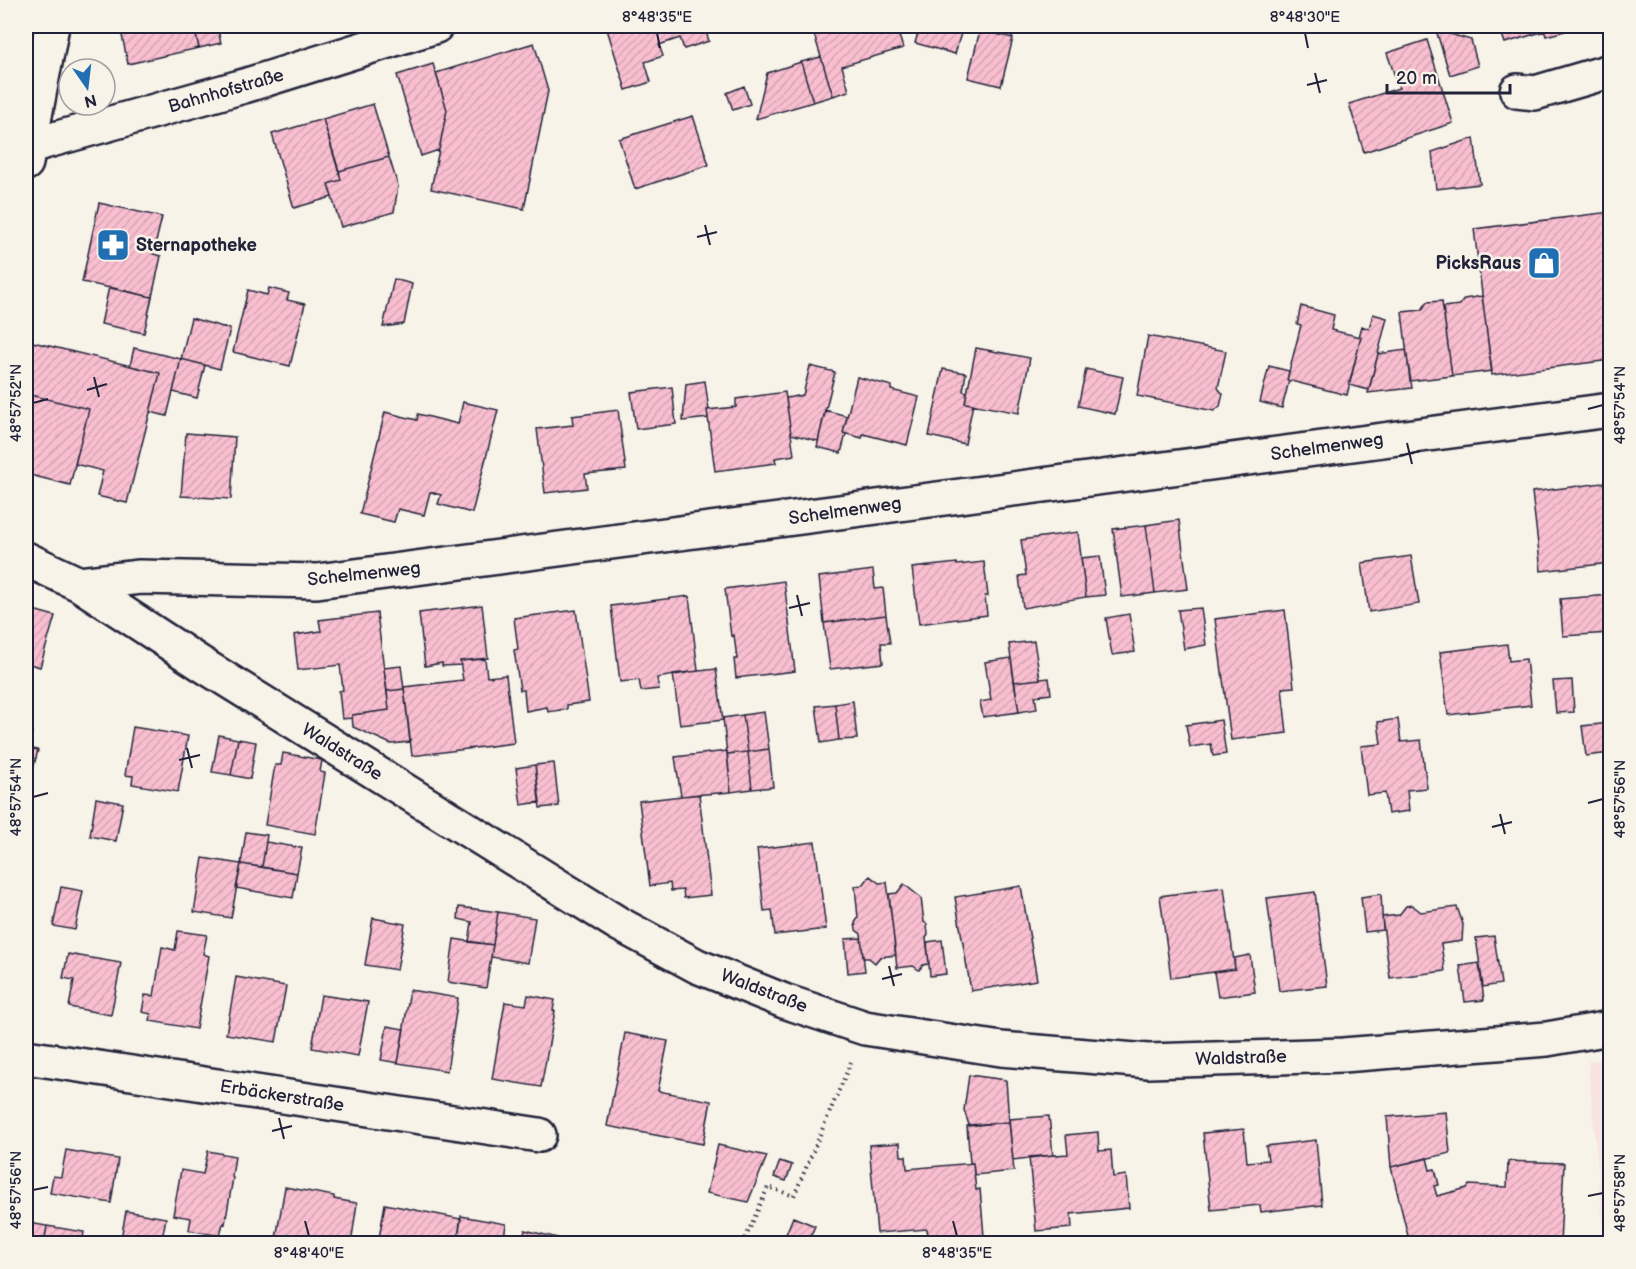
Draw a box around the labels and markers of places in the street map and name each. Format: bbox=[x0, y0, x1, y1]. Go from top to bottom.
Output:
pharmacy icon: Sternapotheke bbox=[95, 227, 131, 263]
place label: Sternapotheke bbox=[136, 235, 257, 256]
shop icon: PicksRaus bbox=[1526, 245, 1562, 281]
place label: PicksRaus bbox=[1436, 253, 1521, 274]

